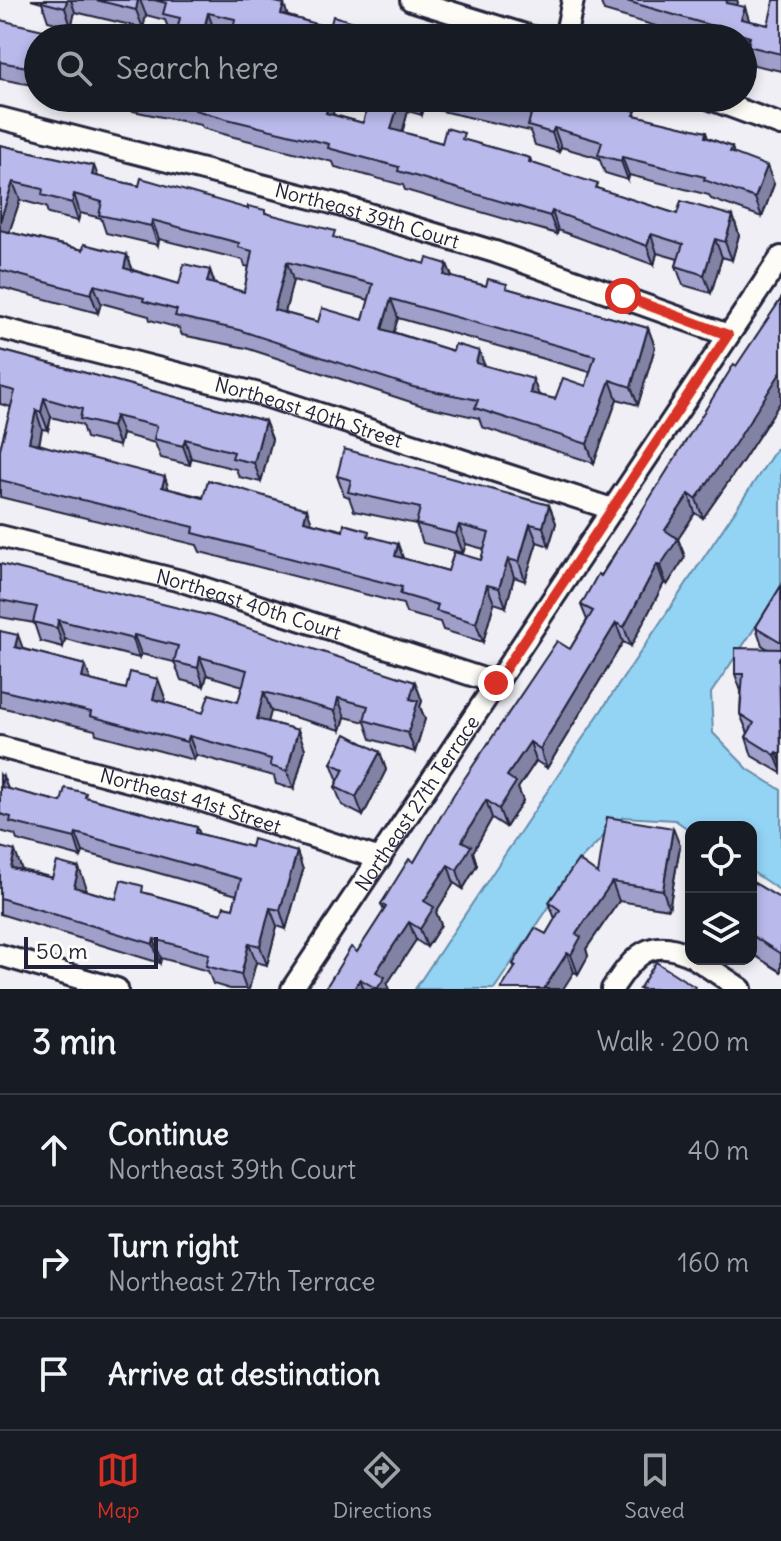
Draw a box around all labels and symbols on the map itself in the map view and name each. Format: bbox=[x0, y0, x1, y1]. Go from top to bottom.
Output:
street label: Northeast 39th Court bbox=[273, 176, 463, 253]
route start bbox=[605, 278, 641, 314]
street label: Northeast 40th Street bbox=[212, 371, 406, 453]
street label: Northeast 40th Court bbox=[154, 563, 345, 645]
route end bbox=[478, 665, 514, 701]
street label: Northeast 27th Terrace bbox=[349, 710, 484, 895]
street label: Northeast 41st Street bbox=[98, 762, 285, 838]
scale bar bbox=[24, 933, 158, 969]

